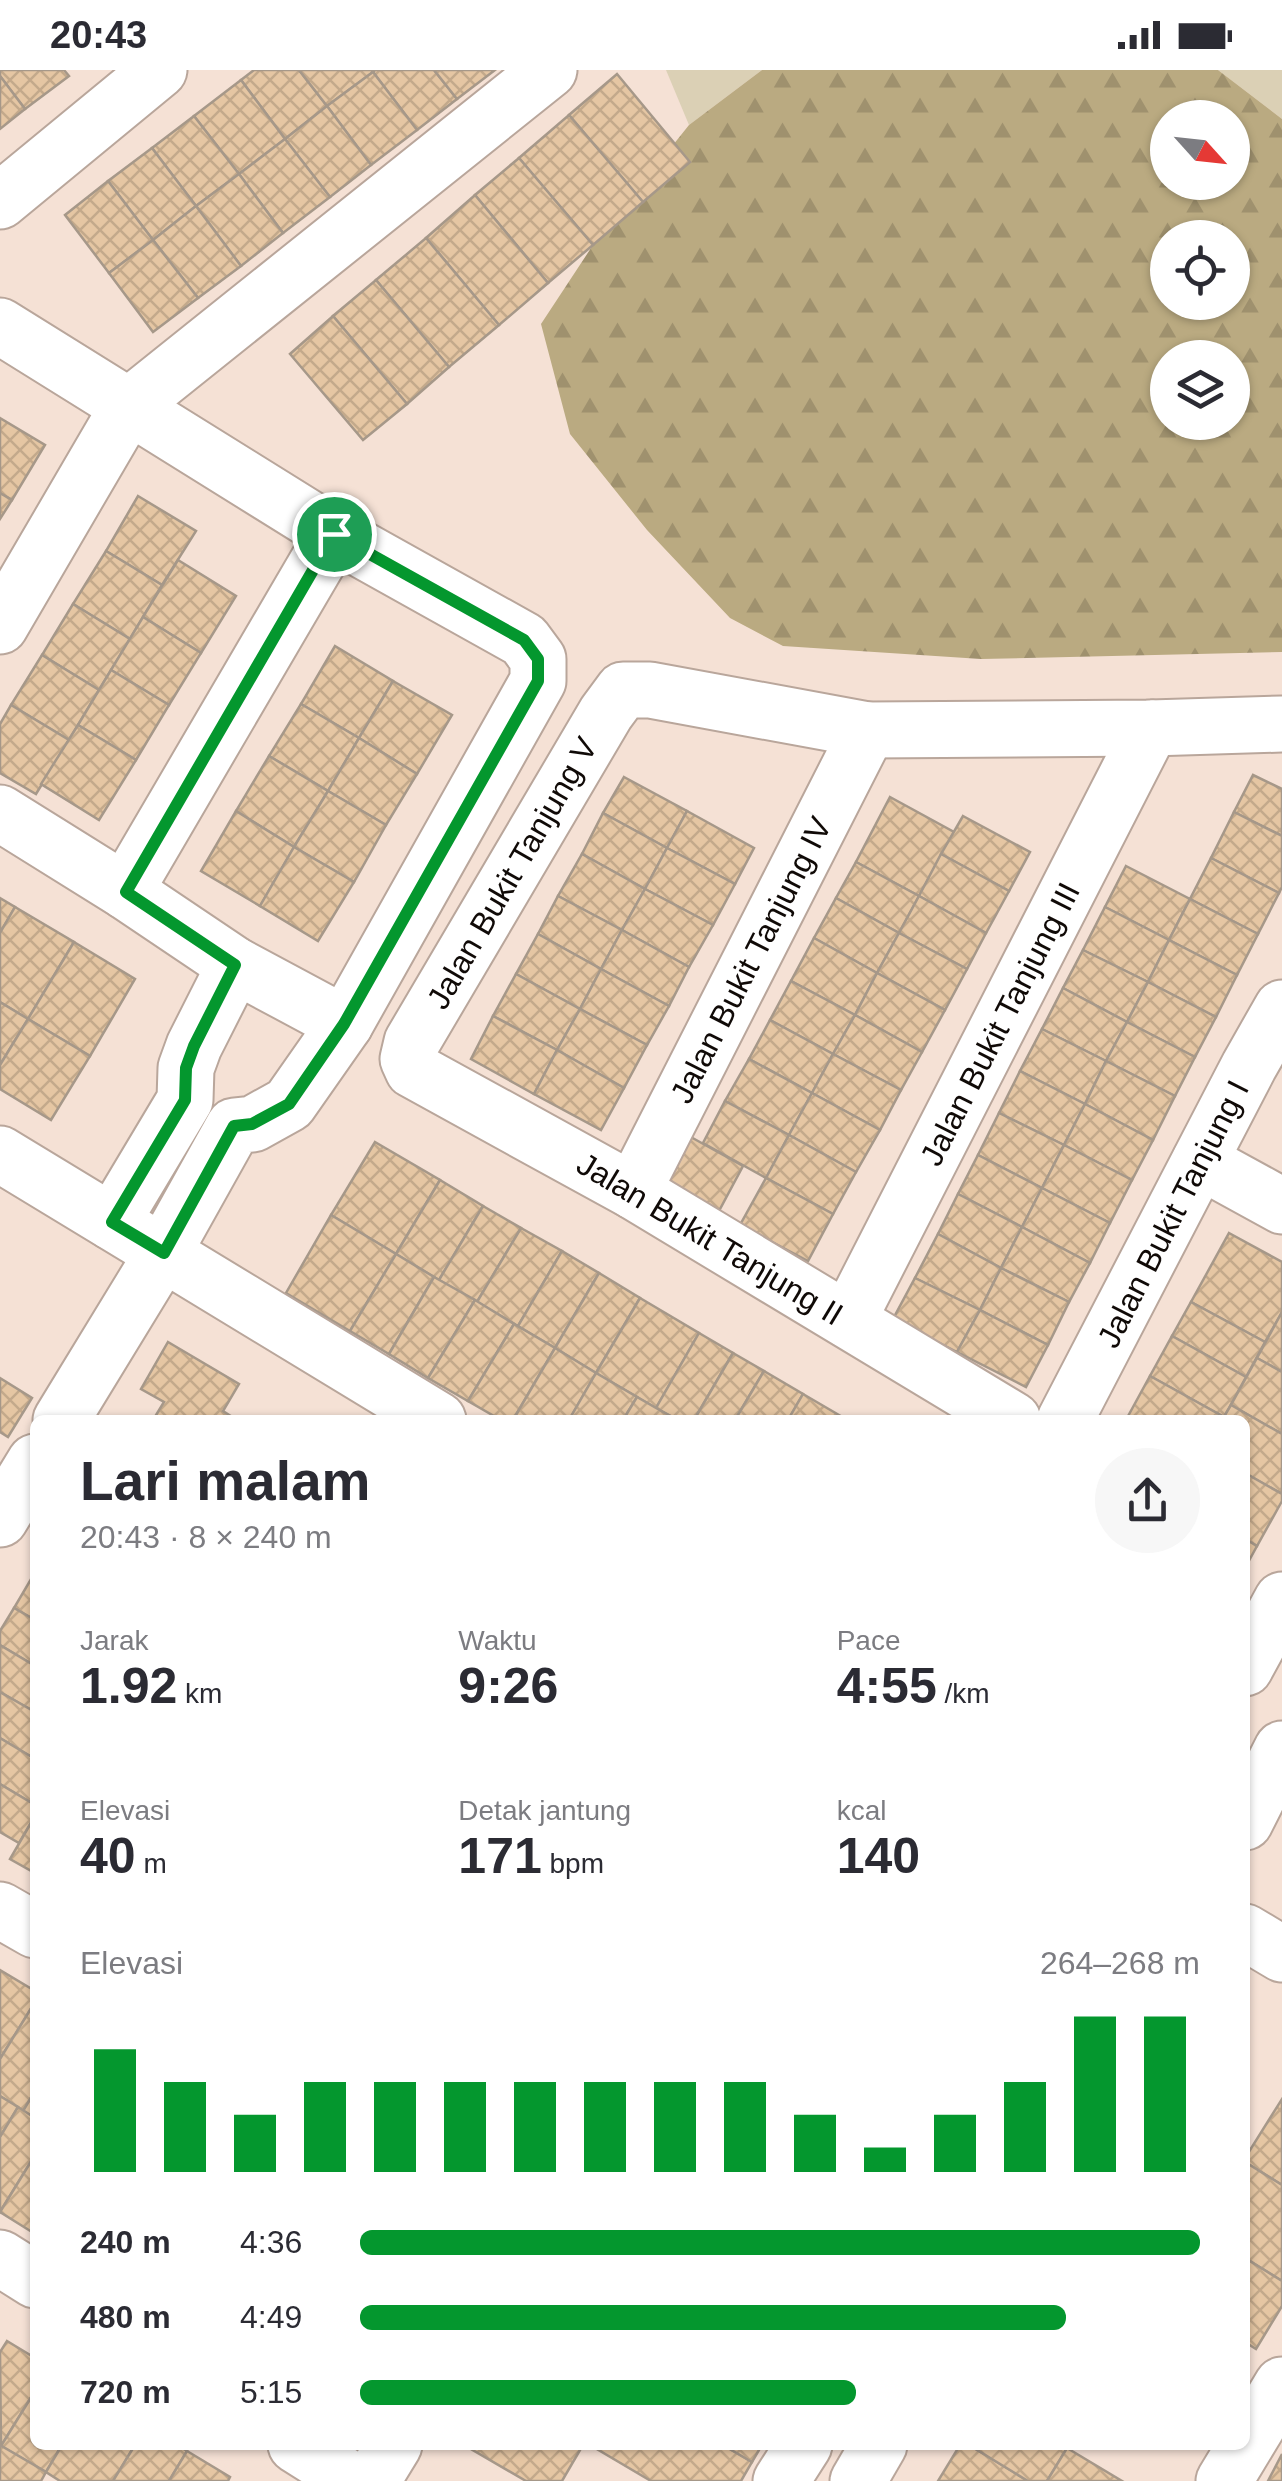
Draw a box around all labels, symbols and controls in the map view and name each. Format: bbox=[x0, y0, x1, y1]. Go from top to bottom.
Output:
text: 20:43 bbox=[50, 14, 147, 56]
north arrow bbox=[1150, 100, 1250, 200]
map controls bbox=[1150, 100, 1250, 440]
button: locate bbox=[1150, 220, 1250, 320]
button: layers bbox=[1150, 340, 1250, 440]
pin bbox=[292, 492, 377, 577]
icon: arrive bbox=[307, 507, 362, 562]
street label: Jalan Bukit Tanjung V bbox=[420, 730, 605, 1015]
street label: Jalan Bukit Tanjung IV bbox=[663, 810, 839, 1109]
street label: Jalan Bukit Tanjung III bbox=[913, 877, 1087, 1171]
street label: Jalan Bukit Tanjung I bbox=[1090, 1075, 1256, 1353]
street label: Jalan Bukit Tanjung II bbox=[571, 1145, 849, 1333]
button: share bbox=[1095, 1448, 1200, 1553]
text: Lari malam bbox=[80, 1450, 370, 1512]
text: 20:43 · 8 × 240 m bbox=[80, 1519, 332, 1555]
text: Jarak bbox=[80, 1625, 148, 1656]
text: Waktu bbox=[458, 1625, 537, 1656]
text: Pace bbox=[837, 1625, 900, 1656]
text: 1.92 bbox=[80, 1658, 177, 1714]
text: 9:26 bbox=[458, 1658, 558, 1714]
text: 4:55 bbox=[837, 1658, 937, 1714]
text: km bbox=[177, 1678, 222, 1709]
text: /km bbox=[937, 1678, 990, 1709]
text: Elevasi bbox=[80, 1795, 170, 1826]
text: Detak jantung bbox=[458, 1795, 631, 1826]
text: kcal bbox=[837, 1795, 886, 1826]
text: 40 bbox=[80, 1828, 136, 1884]
text: 171 bbox=[458, 1828, 542, 1884]
text: 140 bbox=[837, 1828, 920, 1884]
text: m bbox=[136, 1848, 167, 1879]
text: bpm bbox=[542, 1848, 604, 1879]
text: Elevasi bbox=[80, 1945, 183, 1981]
text: 264–268 m bbox=[1040, 1945, 1200, 1981]
text: 240 m bbox=[80, 2224, 171, 2260]
text: 4:36 bbox=[240, 2224, 302, 2260]
text: 480 m bbox=[80, 2299, 171, 2335]
text: 4:49 bbox=[240, 2299, 302, 2335]
text: 720 m bbox=[80, 2374, 171, 2410]
text: 5:15 bbox=[240, 2374, 302, 2410]

